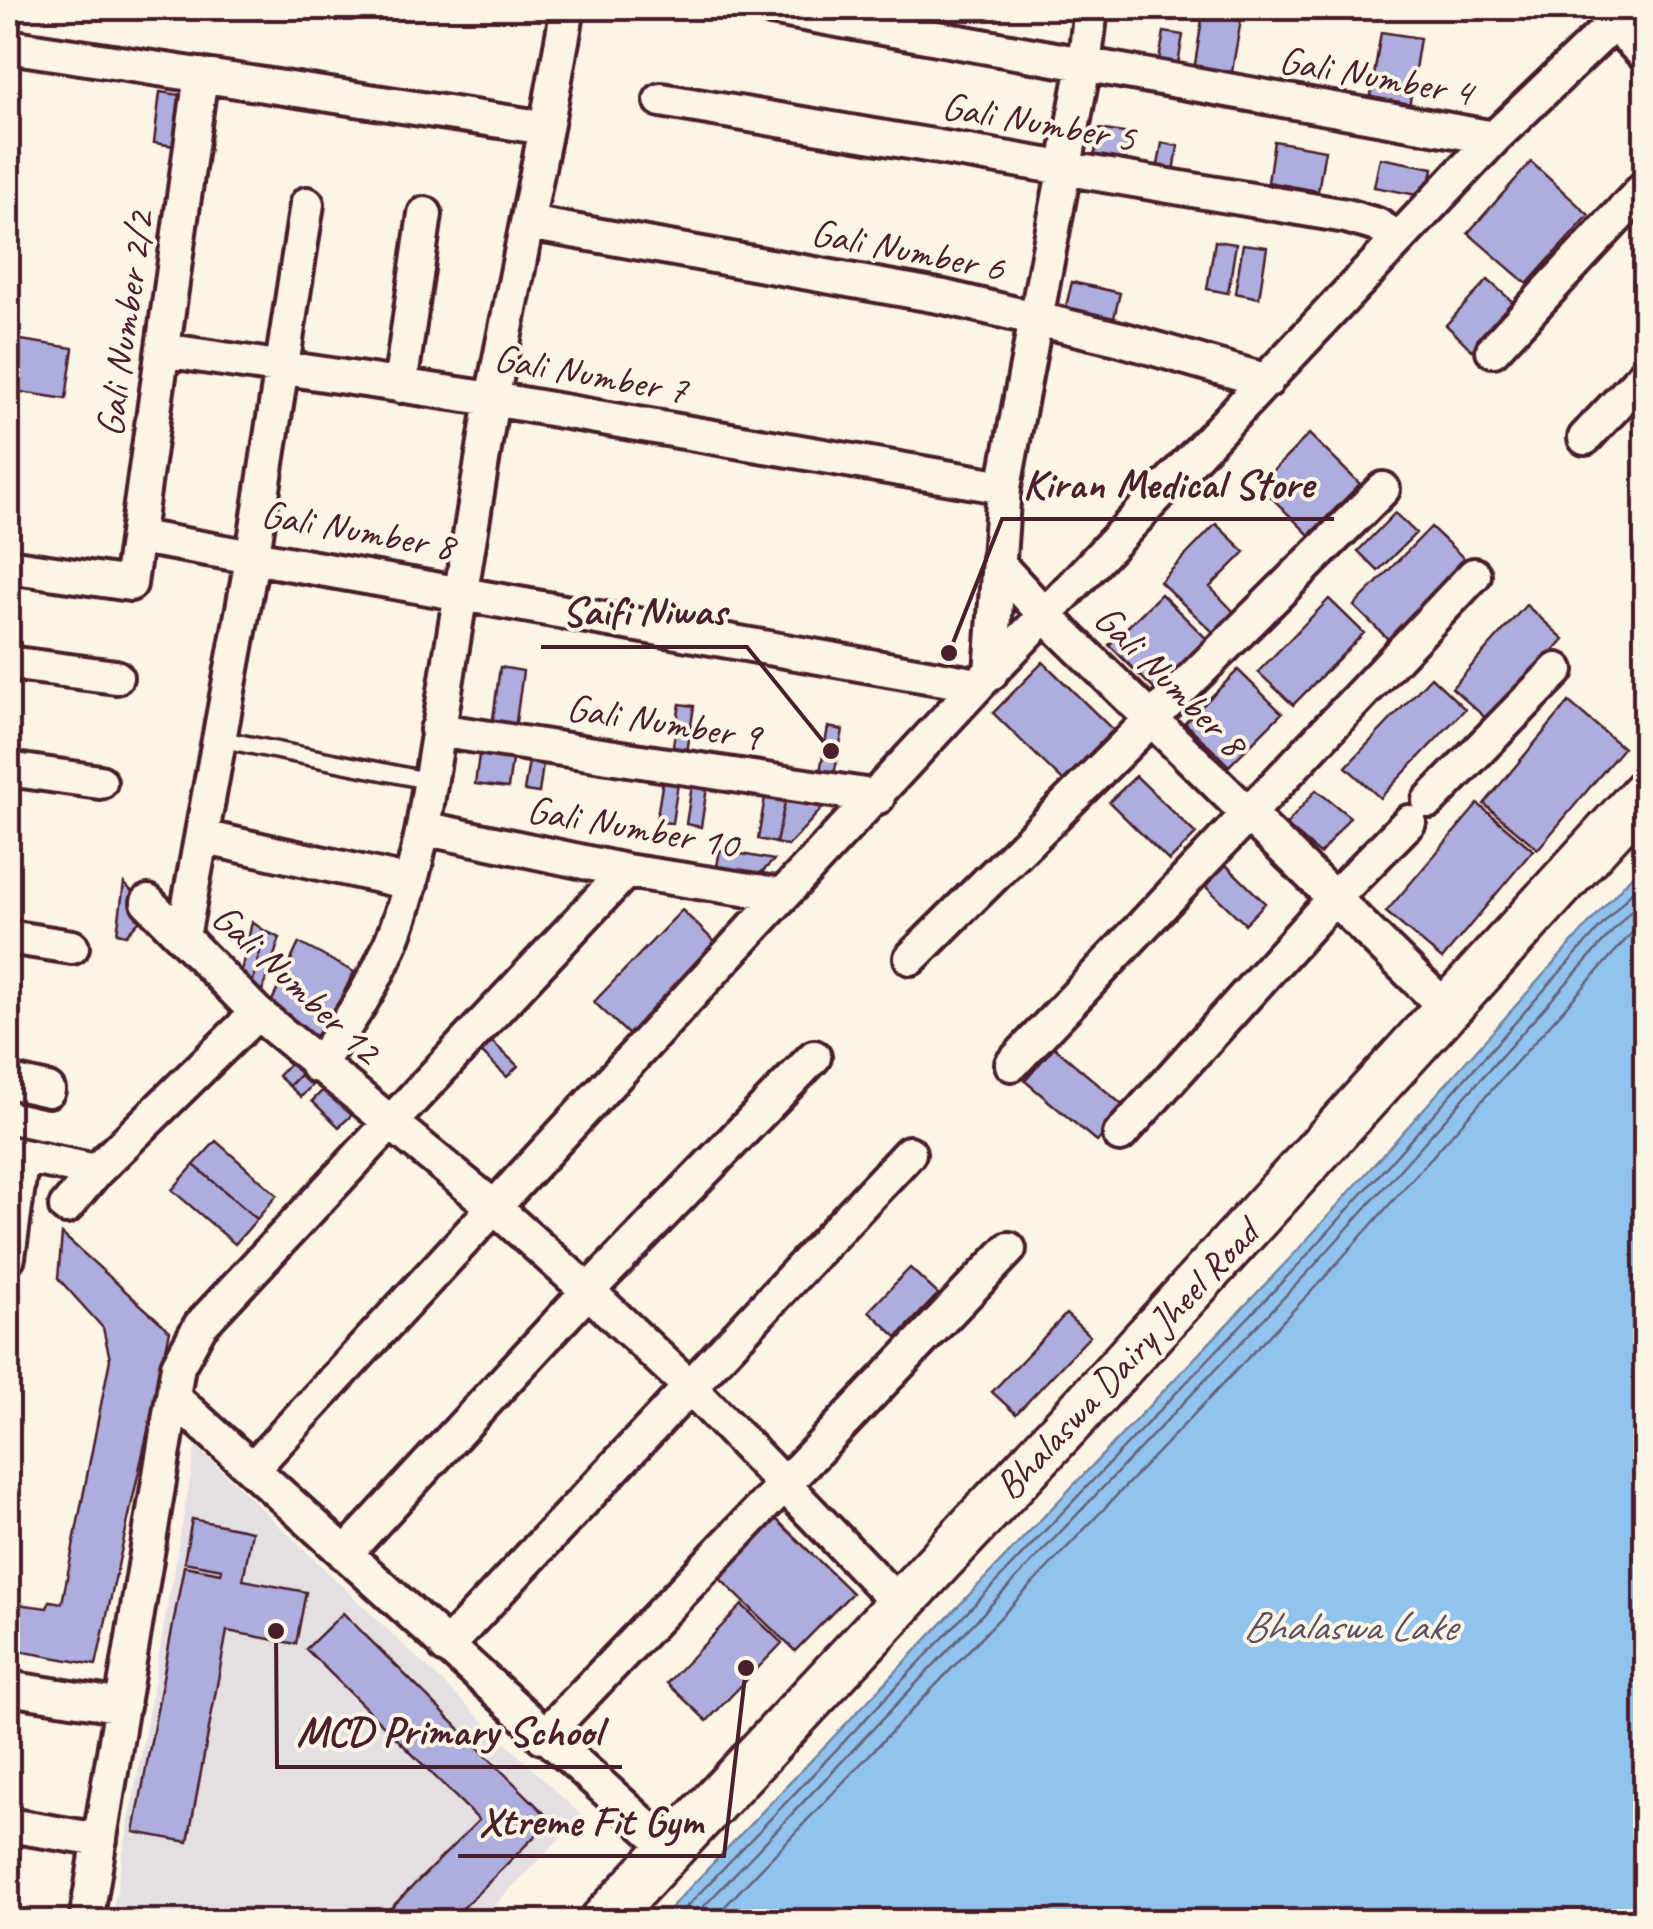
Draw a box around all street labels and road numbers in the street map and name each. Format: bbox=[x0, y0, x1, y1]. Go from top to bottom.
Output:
street label: Gali Number 4 bbox=[1275, 34, 1480, 118]
street label: Gali Number 5 bbox=[938, 80, 1141, 164]
street label: Gali Number 2/2 bbox=[84, 206, 166, 440]
street label: Gali Number 6 bbox=[807, 207, 1009, 293]
street label: Gali Number 7 bbox=[490, 332, 693, 416]
street label: Gali Number 8 bbox=[257, 488, 462, 572]
street label: Gali Number 8 bbox=[1084, 594, 1260, 770]
street label: Gali Number 9 bbox=[563, 682, 767, 762]
street label: Gali Number 10 bbox=[523, 784, 745, 871]
street label: Gali Number 12 bbox=[201, 893, 394, 1077]
street label: Bhalaswa Dairy Jheel Road bbox=[984, 1205, 1273, 1510]

